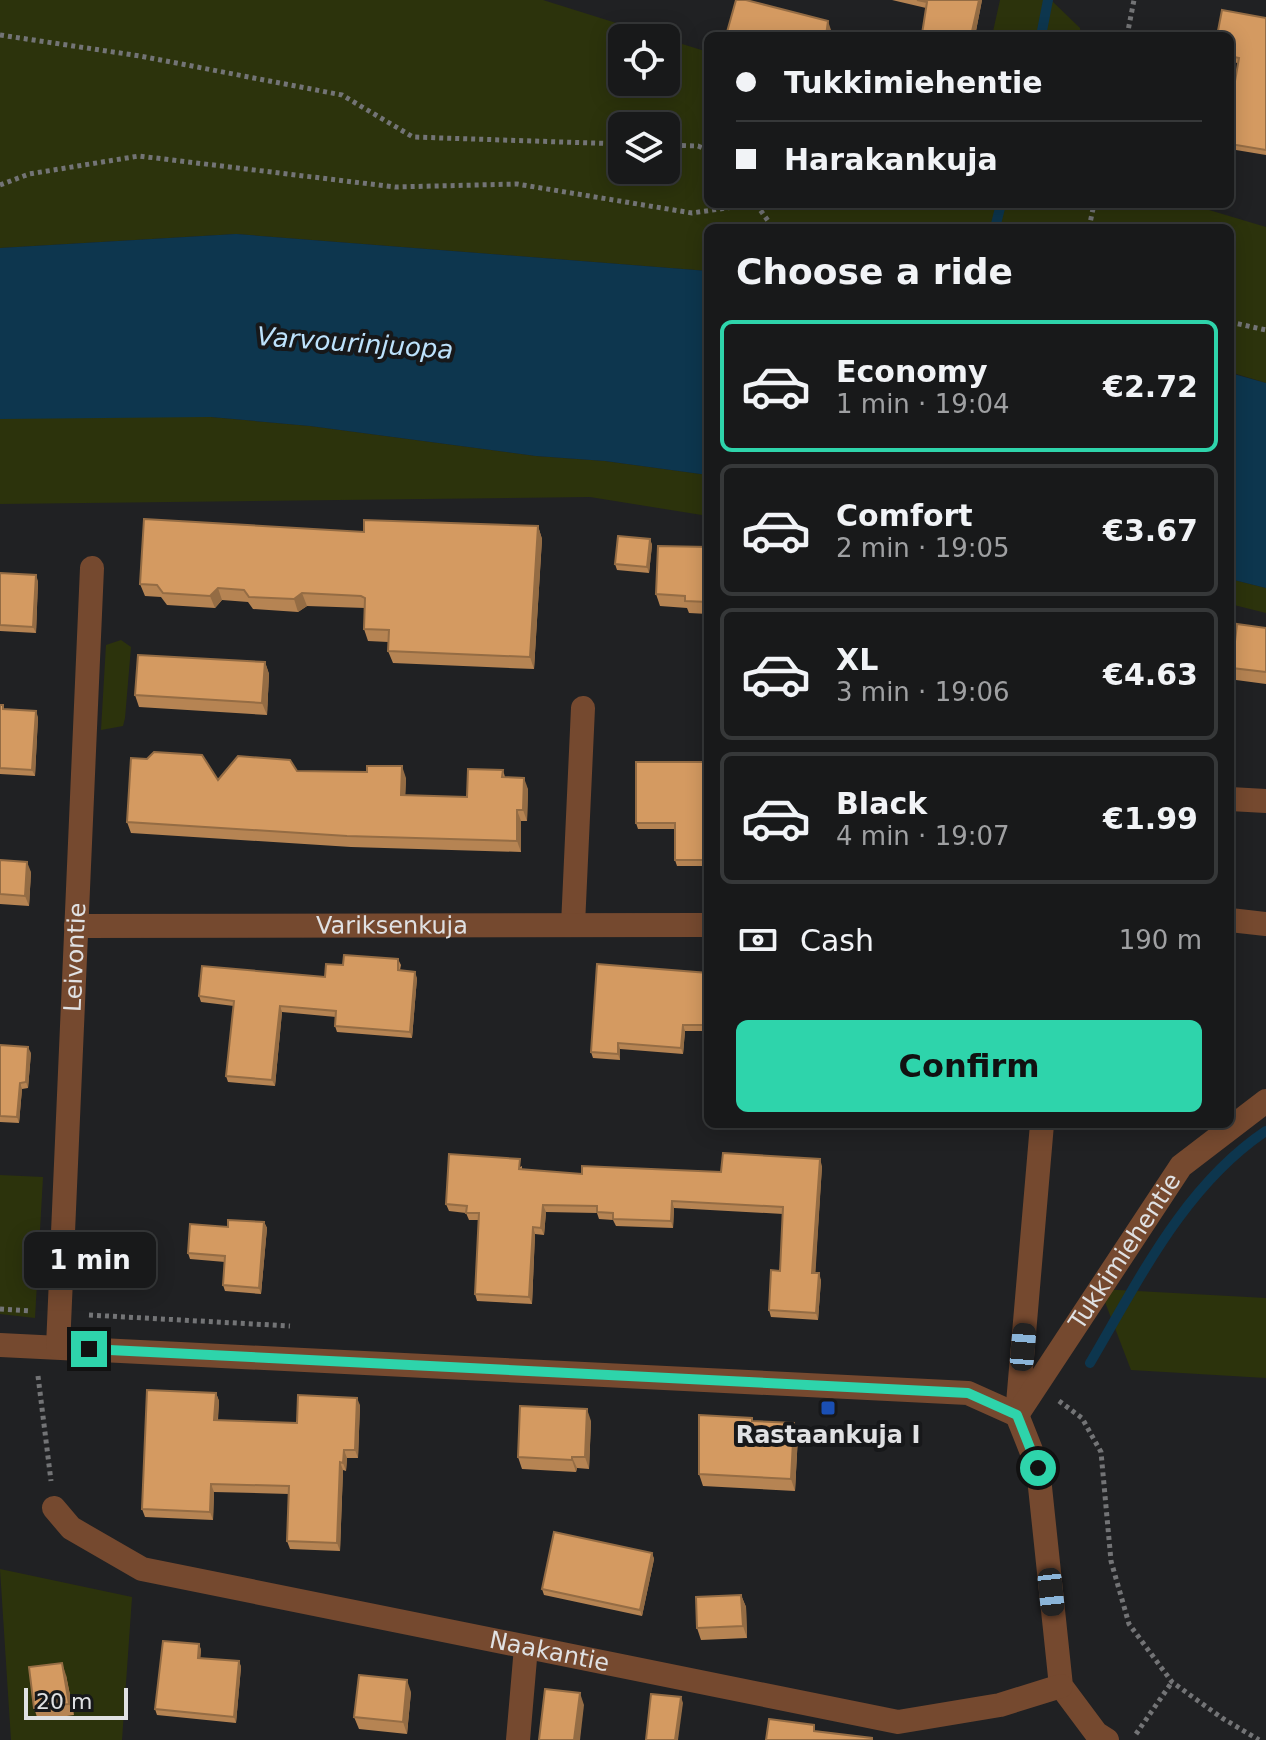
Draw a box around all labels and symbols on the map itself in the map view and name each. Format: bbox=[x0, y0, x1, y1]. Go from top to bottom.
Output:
water label: Varvourinjuopa bbox=[256, 321, 454, 365]
street label: Leivontie bbox=[59, 902, 91, 1013]
street label: Variksenkuja bbox=[316, 911, 468, 940]
street label: Tukkimiehentie bbox=[1063, 1168, 1186, 1336]
callout: 1 min bbox=[23, 1233, 155, 1289]
car bbox=[1009, 1322, 1037, 1372]
route end bbox=[71, 1331, 107, 1367]
marker: Rastaankuja I bbox=[819, 1399, 837, 1417]
place label: Rastaankuja I bbox=[736, 1421, 920, 1449]
route start bbox=[1020, 1450, 1056, 1486]
car bbox=[1037, 1567, 1065, 1617]
street label: Naakantie bbox=[487, 1626, 612, 1677]
scale bar bbox=[24, 1684, 128, 1720]

